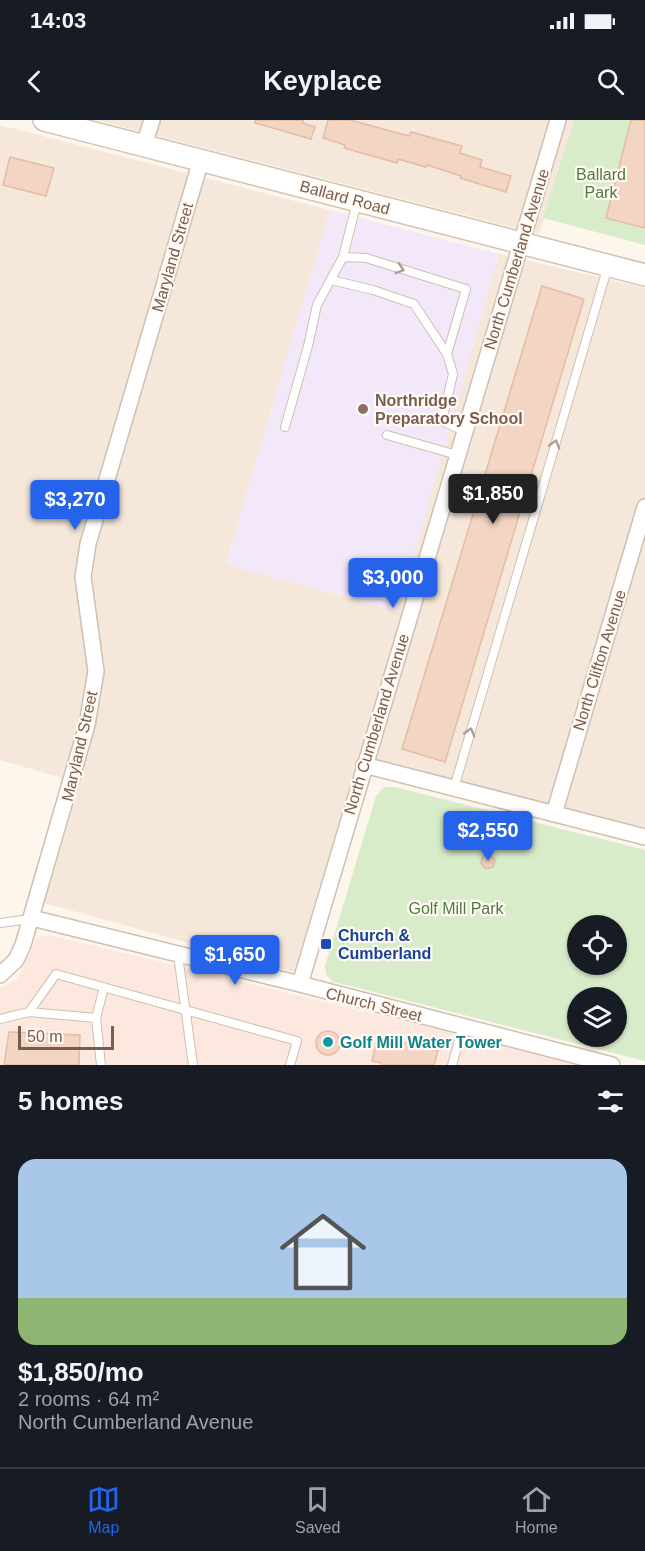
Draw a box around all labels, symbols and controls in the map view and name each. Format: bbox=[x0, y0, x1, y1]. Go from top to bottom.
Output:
text: 14:03 bbox=[30, 8, 86, 33]
icon: back bbox=[18, 65, 51, 98]
icon: search bbox=[594, 65, 627, 98]
text: Keyplace bbox=[263, 66, 382, 96]
park label: Ballard Park bbox=[576, 166, 626, 201]
street label: North Cumberland Avenue bbox=[481, 167, 552, 352]
street label: Ballard Road bbox=[298, 177, 392, 218]
street label: Maryland Street bbox=[149, 200, 196, 314]
one-way arrow bbox=[394, 262, 405, 274]
place label: Northridge Preparatory School bbox=[375, 392, 523, 427]
marker: Northridge Preparatory School bbox=[356, 402, 370, 416]
one-way arrow bbox=[548, 439, 560, 450]
pin: $1,850 bbox=[444, 474, 542, 525]
pin: $3,270 bbox=[26, 480, 124, 531]
text: $1,850 bbox=[462, 482, 524, 504]
text: $3,270 bbox=[44, 488, 106, 510]
pin: $3,000 bbox=[344, 558, 442, 609]
text: $3,000 bbox=[362, 566, 424, 588]
street label: North Clifton Avenue bbox=[570, 588, 629, 733]
street label: North Cumberland Avenue bbox=[341, 632, 412, 817]
street label: Maryland Street bbox=[59, 689, 101, 803]
one-way arrow bbox=[463, 727, 475, 738]
pin: $2,550 bbox=[439, 811, 537, 862]
text: $2,550 bbox=[457, 819, 519, 841]
park label: Golf Mill Park bbox=[408, 900, 505, 917]
map controls bbox=[567, 915, 627, 1047]
button: locate bbox=[567, 915, 627, 975]
place label: Church & Cumberland bbox=[338, 927, 431, 962]
pin: $1,650 bbox=[186, 935, 284, 986]
marker: Church & Cumberland bbox=[319, 937, 333, 951]
text: $1,650 bbox=[204, 943, 266, 965]
street label: Church Street bbox=[324, 984, 424, 1025]
button: layers bbox=[567, 987, 627, 1047]
scale bar bbox=[18, 1023, 114, 1050]
text: 50 m bbox=[27, 1028, 63, 1045]
place label: Golf Mill Water Tower bbox=[340, 1034, 502, 1051]
marker: Golf Mill Water Tower bbox=[321, 1035, 335, 1049]
icon: filters bbox=[594, 1085, 627, 1118]
text: 5 homes bbox=[18, 1086, 124, 1116]
icon: home bbox=[269, 1198, 377, 1306]
text: $1,850/mo bbox=[18, 1357, 144, 1387]
text: 2 rooms · 64 m² bbox=[18, 1388, 159, 1410]
text: North Cumberland Avenue bbox=[18, 1411, 253, 1433]
tab: Map bbox=[87, 1483, 120, 1537]
tab: Saved bbox=[295, 1483, 340, 1537]
tab: Home bbox=[515, 1483, 558, 1537]

